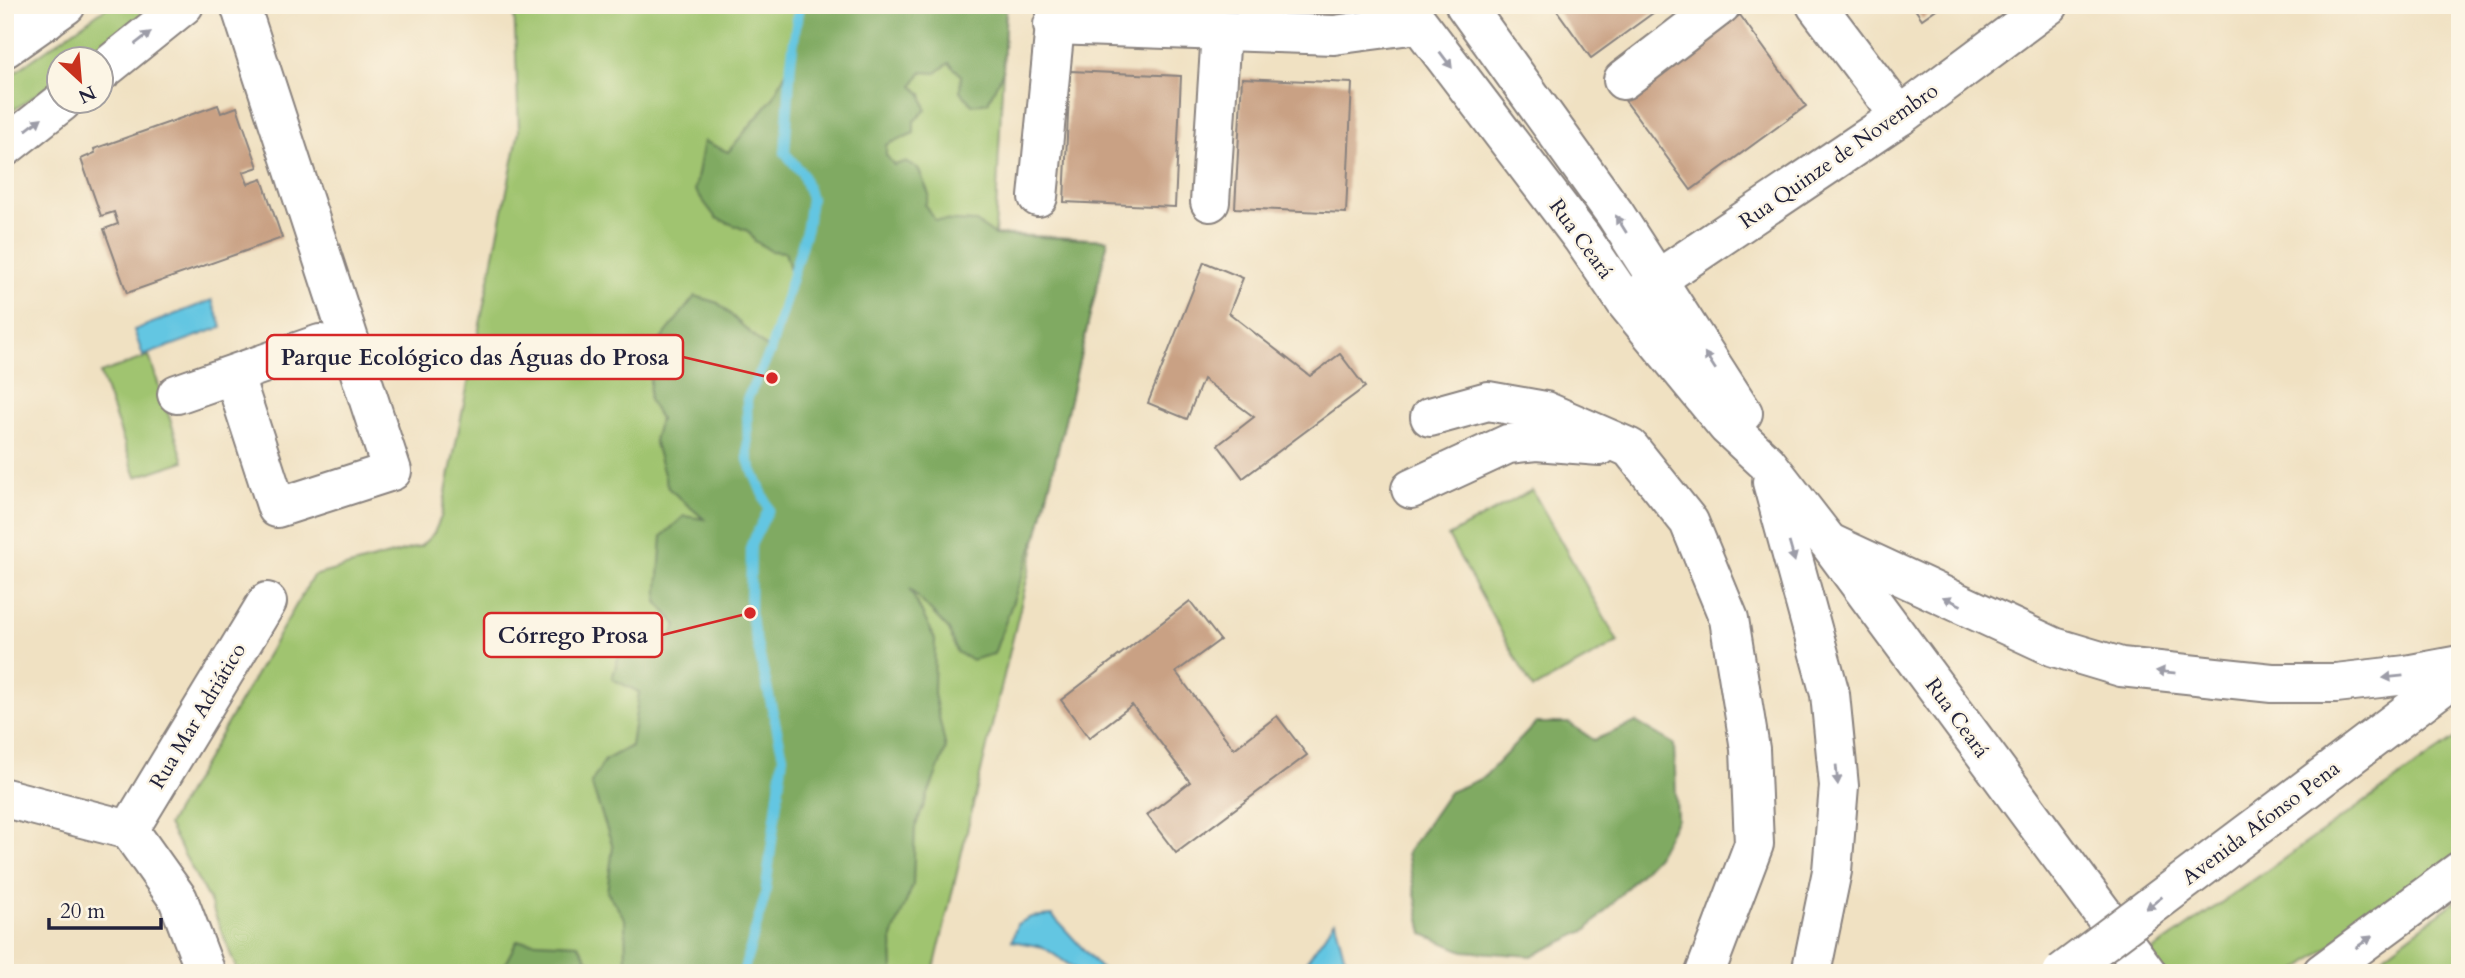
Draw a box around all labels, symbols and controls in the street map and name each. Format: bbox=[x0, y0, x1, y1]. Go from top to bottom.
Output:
one-way arrow bbox=[134, 31, 151, 46]
north arrow bbox=[46, 46, 116, 116]
one-way arrow bbox=[1439, 51, 1453, 69]
street label: Rua Quinze de Novembro bbox=[1734, 76, 1944, 236]
text: N bbox=[73, 79, 100, 110]
one-way arrow bbox=[24, 117, 42, 132]
street label: Rua Ceará bbox=[1542, 193, 1620, 285]
one-way arrow bbox=[1615, 214, 1628, 233]
callout: Parque Ecológico das Águas do Prosa bbox=[267, 335, 683, 379]
text: Parque Ecológico das Águas do Prosa bbox=[281, 342, 670, 373]
one-way arrow bbox=[1703, 351, 1716, 371]
one-way arrow bbox=[1787, 542, 1797, 563]
one-way arrow bbox=[1942, 595, 1962, 607]
callout: Córrego Prosa bbox=[484, 613, 662, 657]
text: Córrego Prosa bbox=[498, 620, 649, 651]
street label: Rua Mar Adriático bbox=[143, 638, 253, 794]
one-way arrow bbox=[2155, 666, 2177, 677]
street label: Rua Ceará bbox=[1918, 672, 1996, 764]
one-way arrow bbox=[2381, 672, 2403, 683]
street label: Avenida Afonso Pena bbox=[2176, 754, 2346, 892]
one-way arrow bbox=[1832, 764, 1843, 786]
scale bar bbox=[49, 887, 161, 931]
one-way arrow bbox=[2146, 896, 2164, 911]
text: 20 m bbox=[60, 897, 105, 926]
one-way arrow bbox=[2354, 935, 2373, 949]

